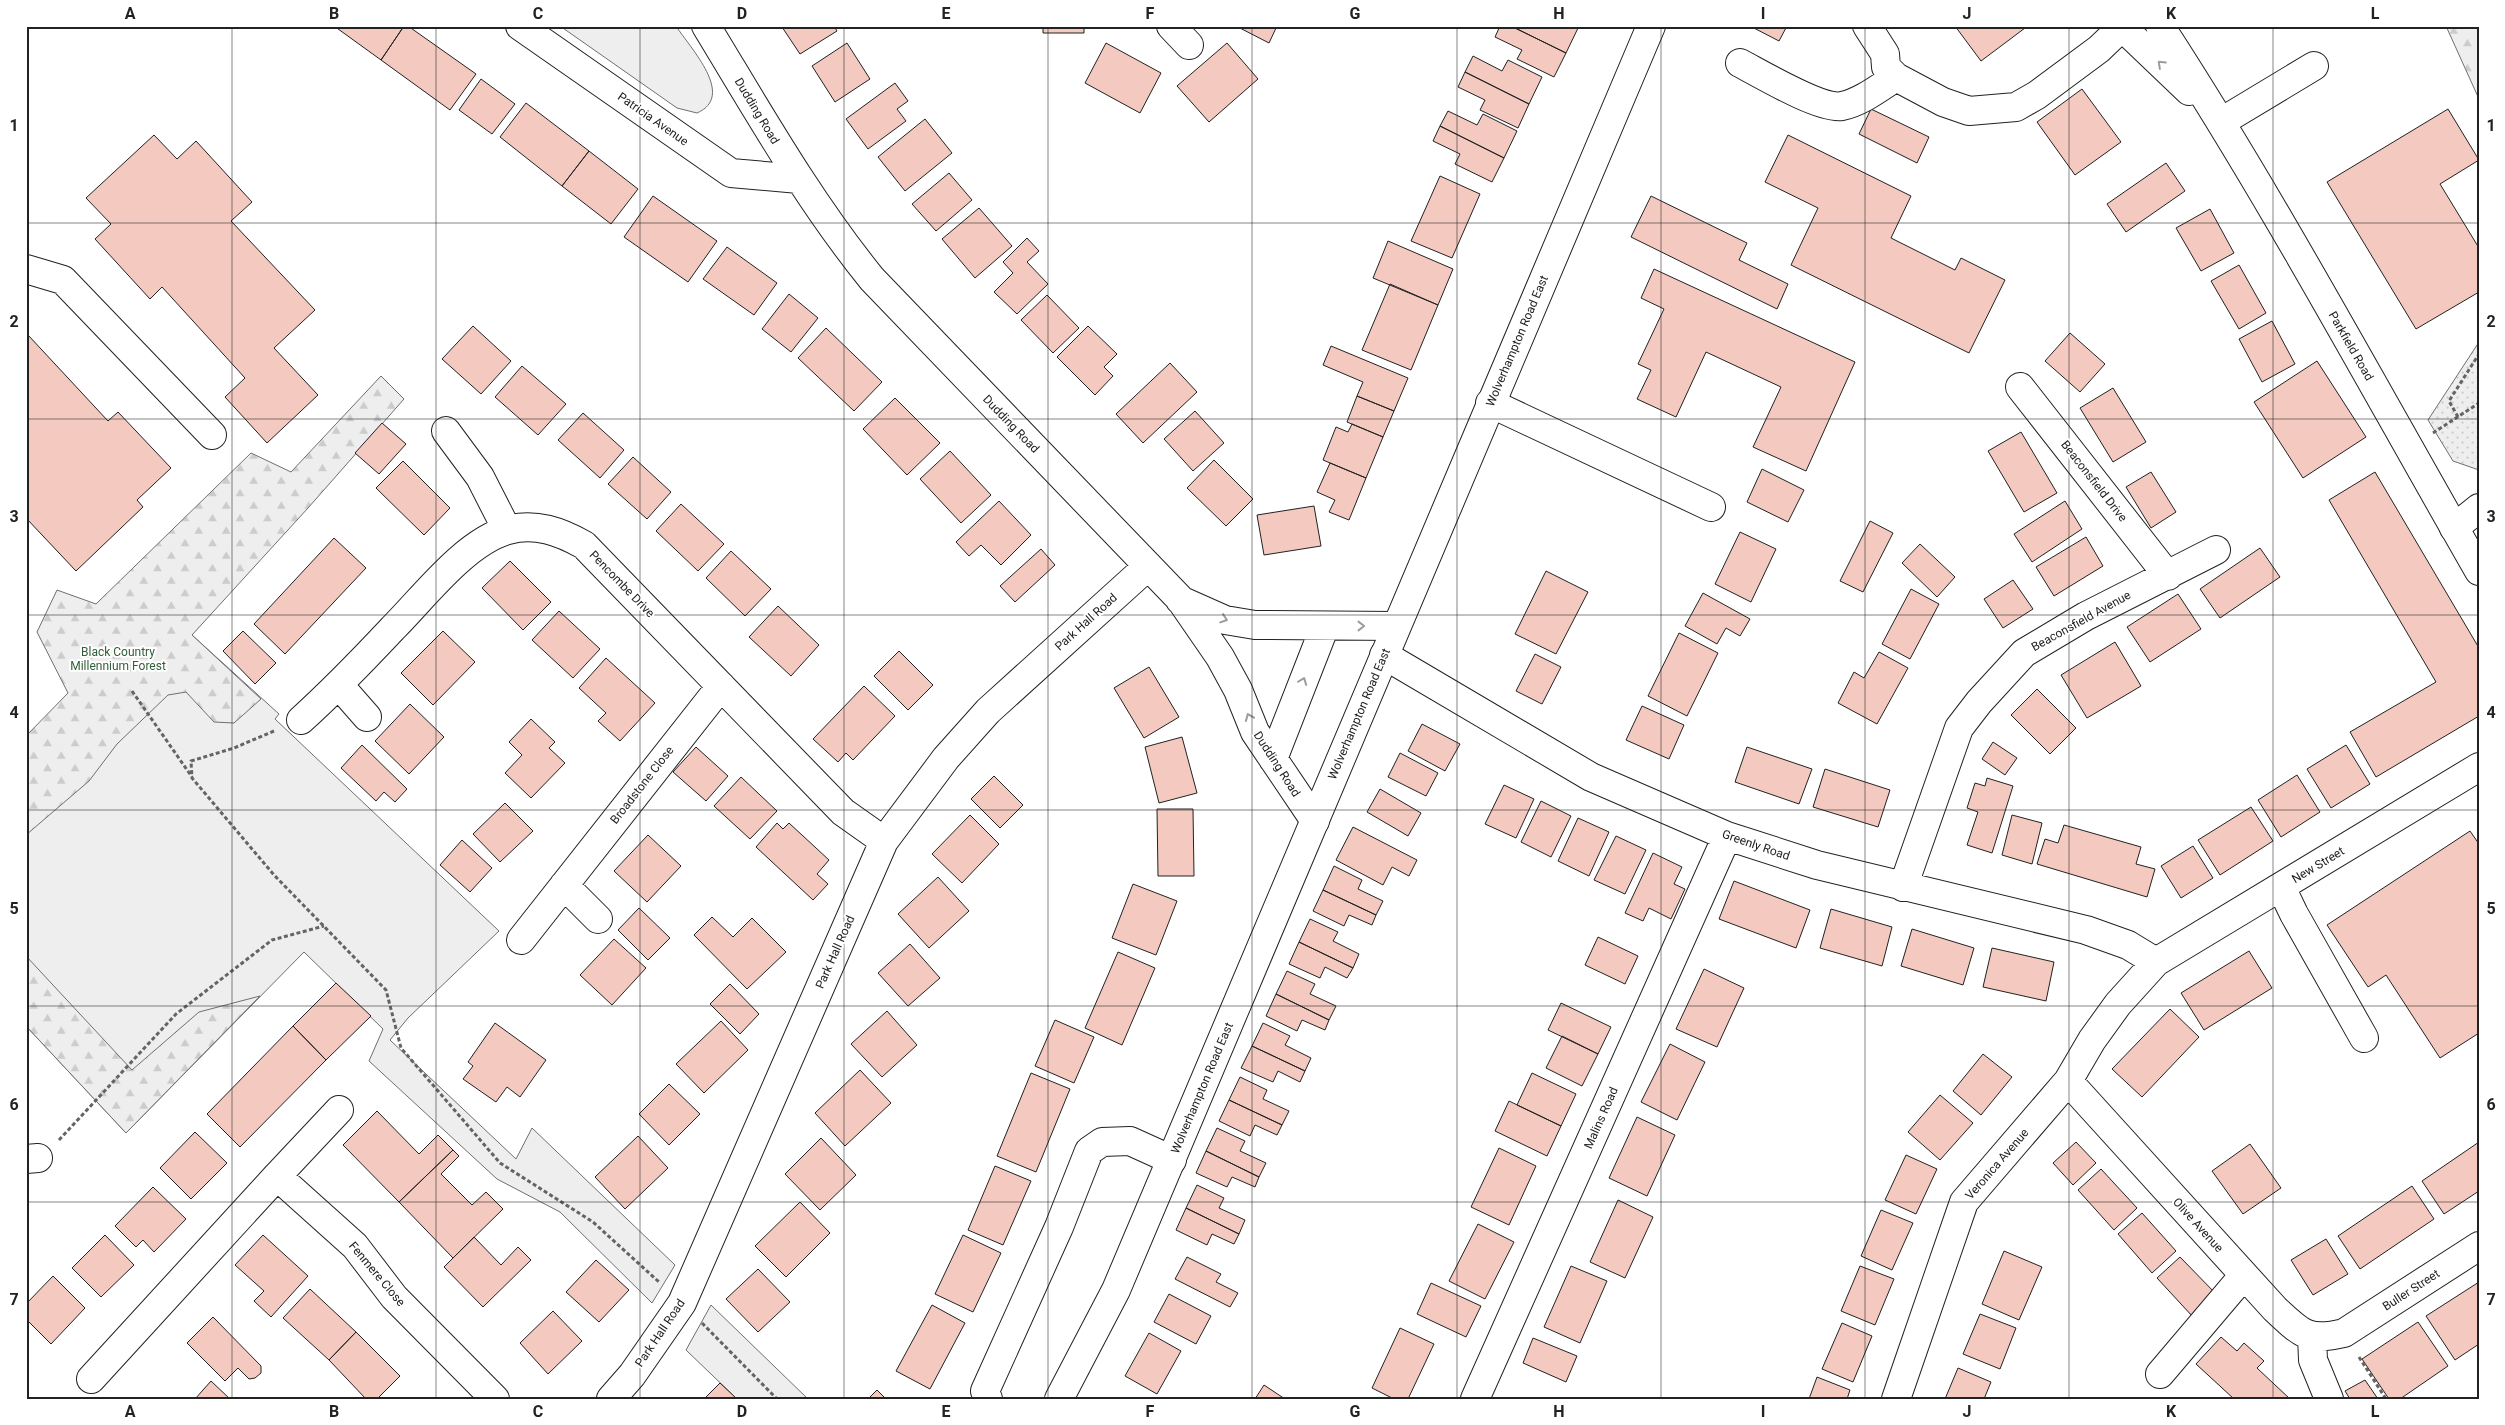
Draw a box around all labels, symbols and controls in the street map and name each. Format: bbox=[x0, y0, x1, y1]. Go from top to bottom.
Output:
text: A bbox=[125, 4, 136, 23]
text: B bbox=[329, 4, 339, 23]
text: C bbox=[533, 4, 543, 23]
text: D bbox=[737, 4, 747, 23]
text: E bbox=[942, 4, 951, 23]
text: F bbox=[1146, 4, 1155, 23]
text: G bbox=[1350, 4, 1361, 23]
text: H bbox=[1553, 4, 1565, 23]
text: I bbox=[1761, 4, 1765, 23]
text: J bbox=[1963, 4, 1971, 23]
text: K bbox=[2166, 4, 2177, 23]
text: L bbox=[2371, 4, 2380, 23]
one-way arrow bbox=[2157, 61, 2166, 70]
street label: Dudding Road bbox=[732, 75, 782, 147]
street label: Patricia Avenue bbox=[615, 89, 691, 149]
text: 1 bbox=[9, 116, 19, 135]
text: 1 bbox=[2486, 116, 2496, 135]
street label: Wolverhampton Road East bbox=[1483, 273, 1551, 409]
street label: Parkfield Road bbox=[2326, 309, 2376, 383]
text: 2 bbox=[9, 312, 19, 331]
text: 2 bbox=[2486, 312, 2496, 331]
street label: Dudding Road bbox=[980, 392, 1042, 456]
street label: Beaconsfield Drive bbox=[2058, 438, 2130, 524]
text: 3 bbox=[9, 507, 19, 526]
text: 3 bbox=[2486, 507, 2496, 526]
street label: Pencombe Drive bbox=[587, 548, 657, 620]
street label: Beaconsfield Avenue bbox=[2029, 588, 2133, 654]
street label: Park Hall Road bbox=[1052, 591, 1120, 653]
one-way arrow bbox=[1219, 613, 1228, 623]
one-way arrow bbox=[1357, 621, 1365, 631]
park label: Black Country Millennium Forest bbox=[70, 645, 166, 673]
street label: Wolverhampton Road East bbox=[1325, 646, 1393, 782]
one-way arrow bbox=[1298, 678, 1308, 686]
text: 4 bbox=[9, 703, 19, 722]
text: 4 bbox=[2486, 703, 2496, 722]
one-way arrow bbox=[1245, 713, 1255, 722]
street label: Dudding Road bbox=[1251, 729, 1303, 799]
street label: Broadstone Close bbox=[607, 743, 677, 827]
street label: Greenly Road bbox=[1720, 827, 1792, 863]
street label: New Street bbox=[2289, 844, 2347, 886]
text: 5 bbox=[9, 899, 19, 918]
text: 5 bbox=[2486, 899, 2496, 918]
street label: Park Hall Road bbox=[813, 913, 857, 991]
street label: Wolverhampton Road East bbox=[1168, 1020, 1236, 1156]
street label: Malins Road bbox=[1581, 1085, 1621, 1151]
text: 6 bbox=[9, 1095, 19, 1114]
text: 6 bbox=[2486, 1095, 2496, 1114]
street label: Veronica Avenue bbox=[1962, 1126, 2032, 1202]
street label: Olive Avenue bbox=[2170, 1195, 2226, 1255]
street label: Fenmere Close bbox=[346, 1239, 408, 1309]
street label: Buller Street bbox=[2380, 1266, 2442, 1314]
text: 7 bbox=[9, 1290, 19, 1309]
text: 7 bbox=[2486, 1290, 2496, 1309]
street label: Park Hall Road bbox=[632, 1297, 688, 1369]
text: A bbox=[125, 1402, 136, 1421]
text: B bbox=[329, 1402, 339, 1421]
text: C bbox=[533, 1402, 543, 1421]
text: D bbox=[737, 1402, 747, 1421]
text: E bbox=[942, 1402, 951, 1421]
text: F bbox=[1146, 1402, 1155, 1421]
text: G bbox=[1350, 1402, 1361, 1421]
text: H bbox=[1553, 1402, 1565, 1421]
text: I bbox=[1761, 1402, 1765, 1421]
text: J bbox=[1963, 1402, 1971, 1421]
text: K bbox=[2166, 1402, 2177, 1421]
text: L bbox=[2371, 1402, 2380, 1421]

